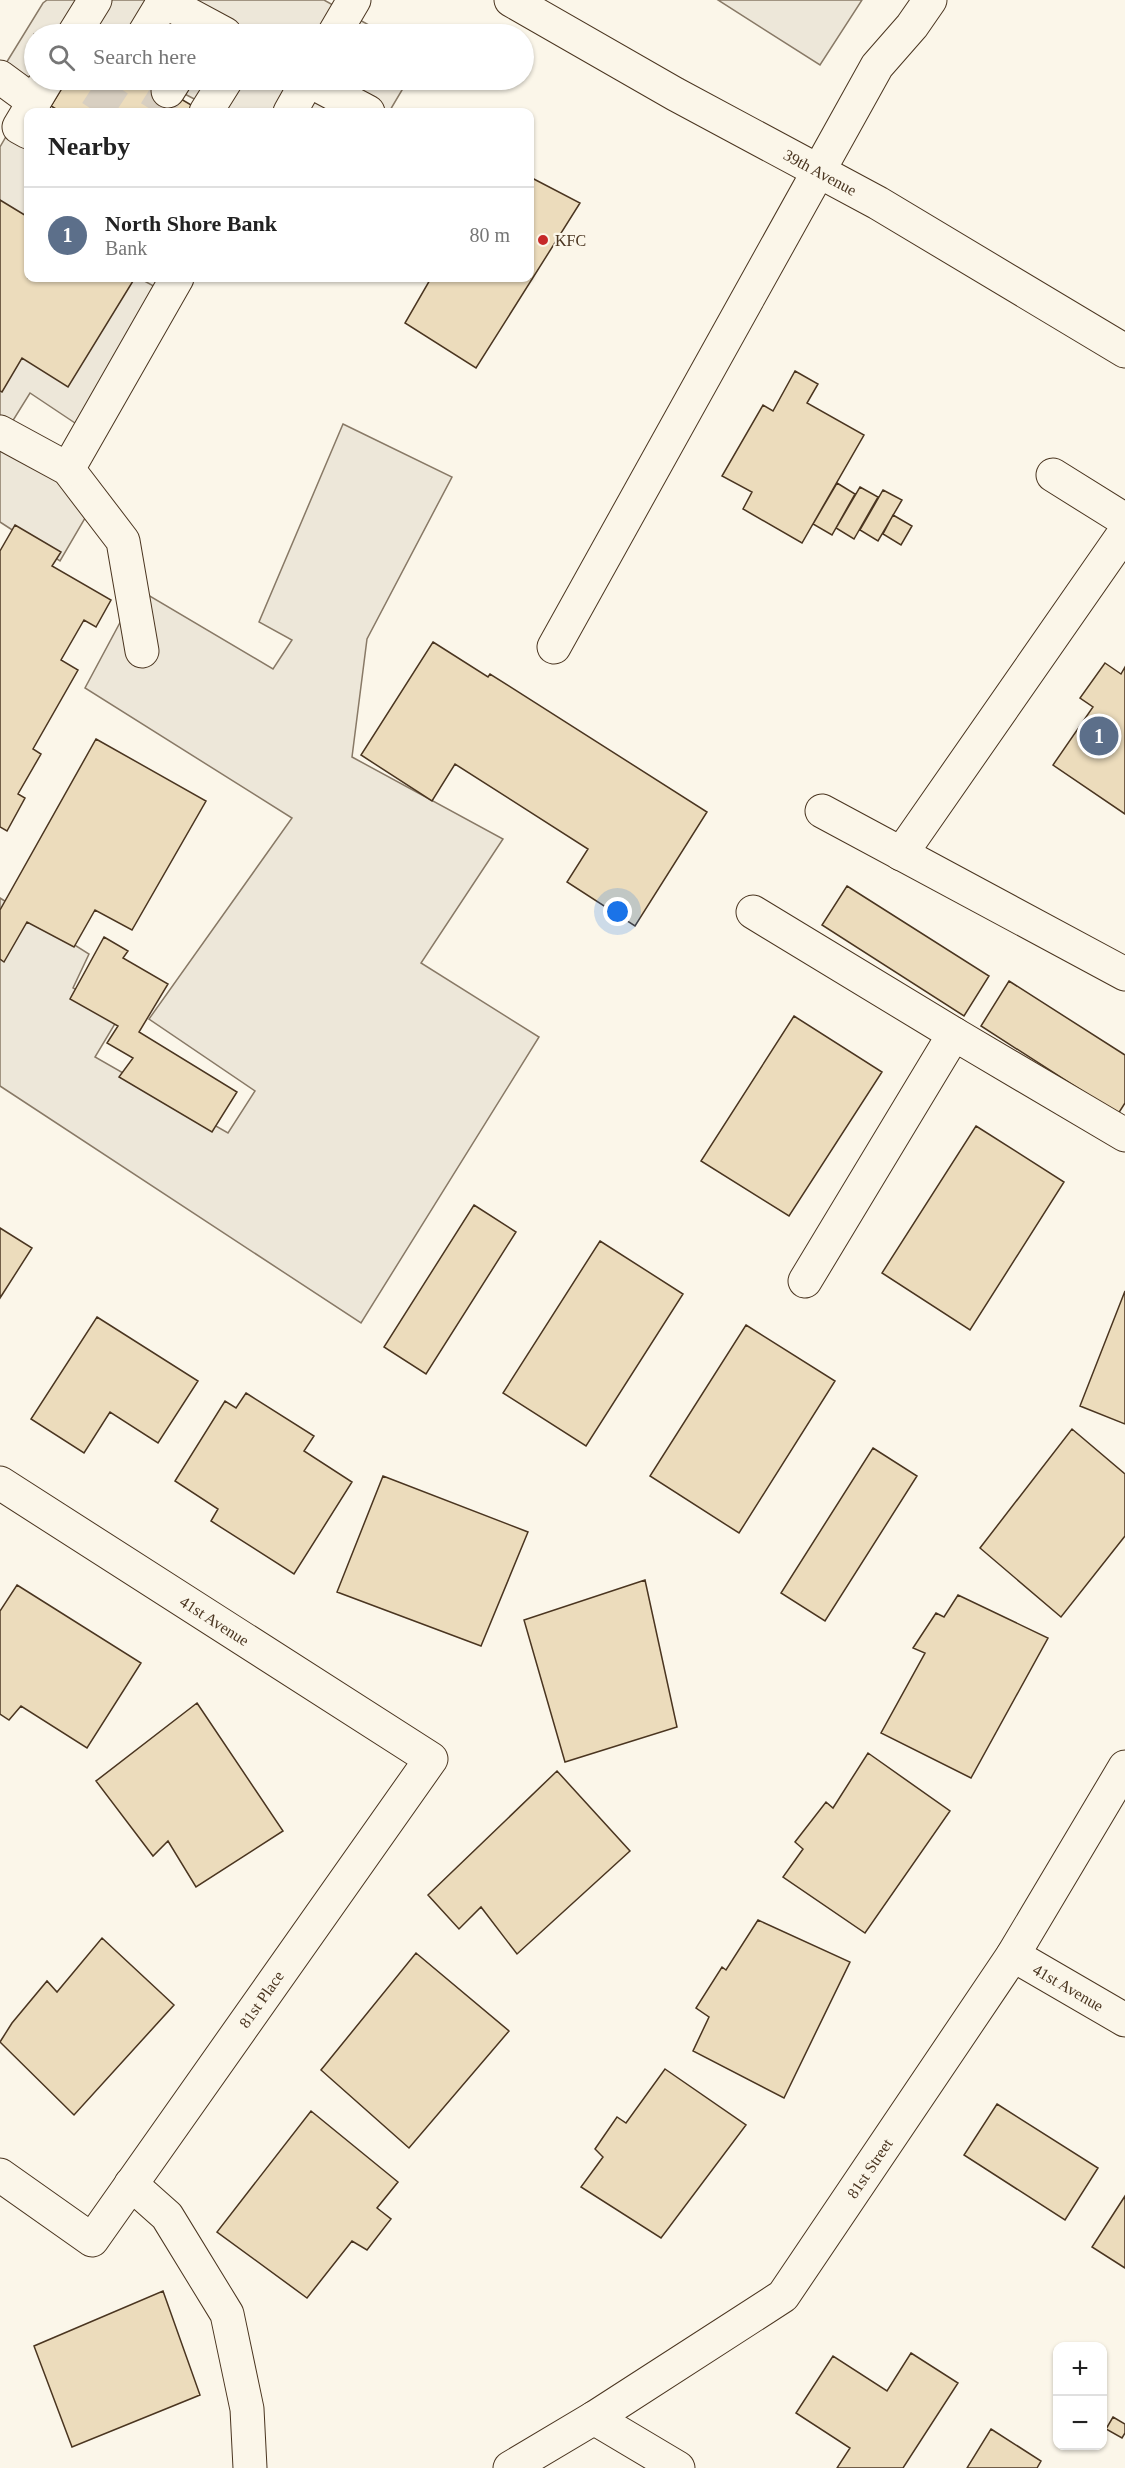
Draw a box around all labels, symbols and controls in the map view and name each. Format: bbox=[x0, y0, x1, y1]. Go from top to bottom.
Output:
search box bbox=[24, 24, 534, 90]
icon: search bbox=[45, 41, 78, 74]
text: Search here bbox=[93, 44, 196, 69]
text: Nearby bbox=[48, 132, 130, 161]
street label: 39th Avenue bbox=[781, 146, 859, 199]
text: North Shore Bank bbox=[105, 211, 277, 236]
text: 1 bbox=[63, 224, 73, 246]
text: 80 m bbox=[469, 224, 510, 246]
place label: KFC bbox=[555, 232, 586, 249]
marker: KFC bbox=[536, 233, 550, 247]
text: Bank bbox=[105, 237, 147, 259]
pin: 1 bbox=[1080, 714, 1118, 758]
your location bbox=[603, 897, 632, 926]
street label: 41st Avenue bbox=[177, 1593, 252, 1649]
street label: 41st Avenue bbox=[1030, 1961, 1106, 2015]
street label: 81st Place bbox=[236, 1968, 287, 2031]
street label: 81st Street bbox=[844, 2135, 896, 2201]
map controls bbox=[1053, 2342, 1107, 2450]
button: + bbox=[1053, 2342, 1107, 2396]
button: − bbox=[1053, 2396, 1107, 2450]

